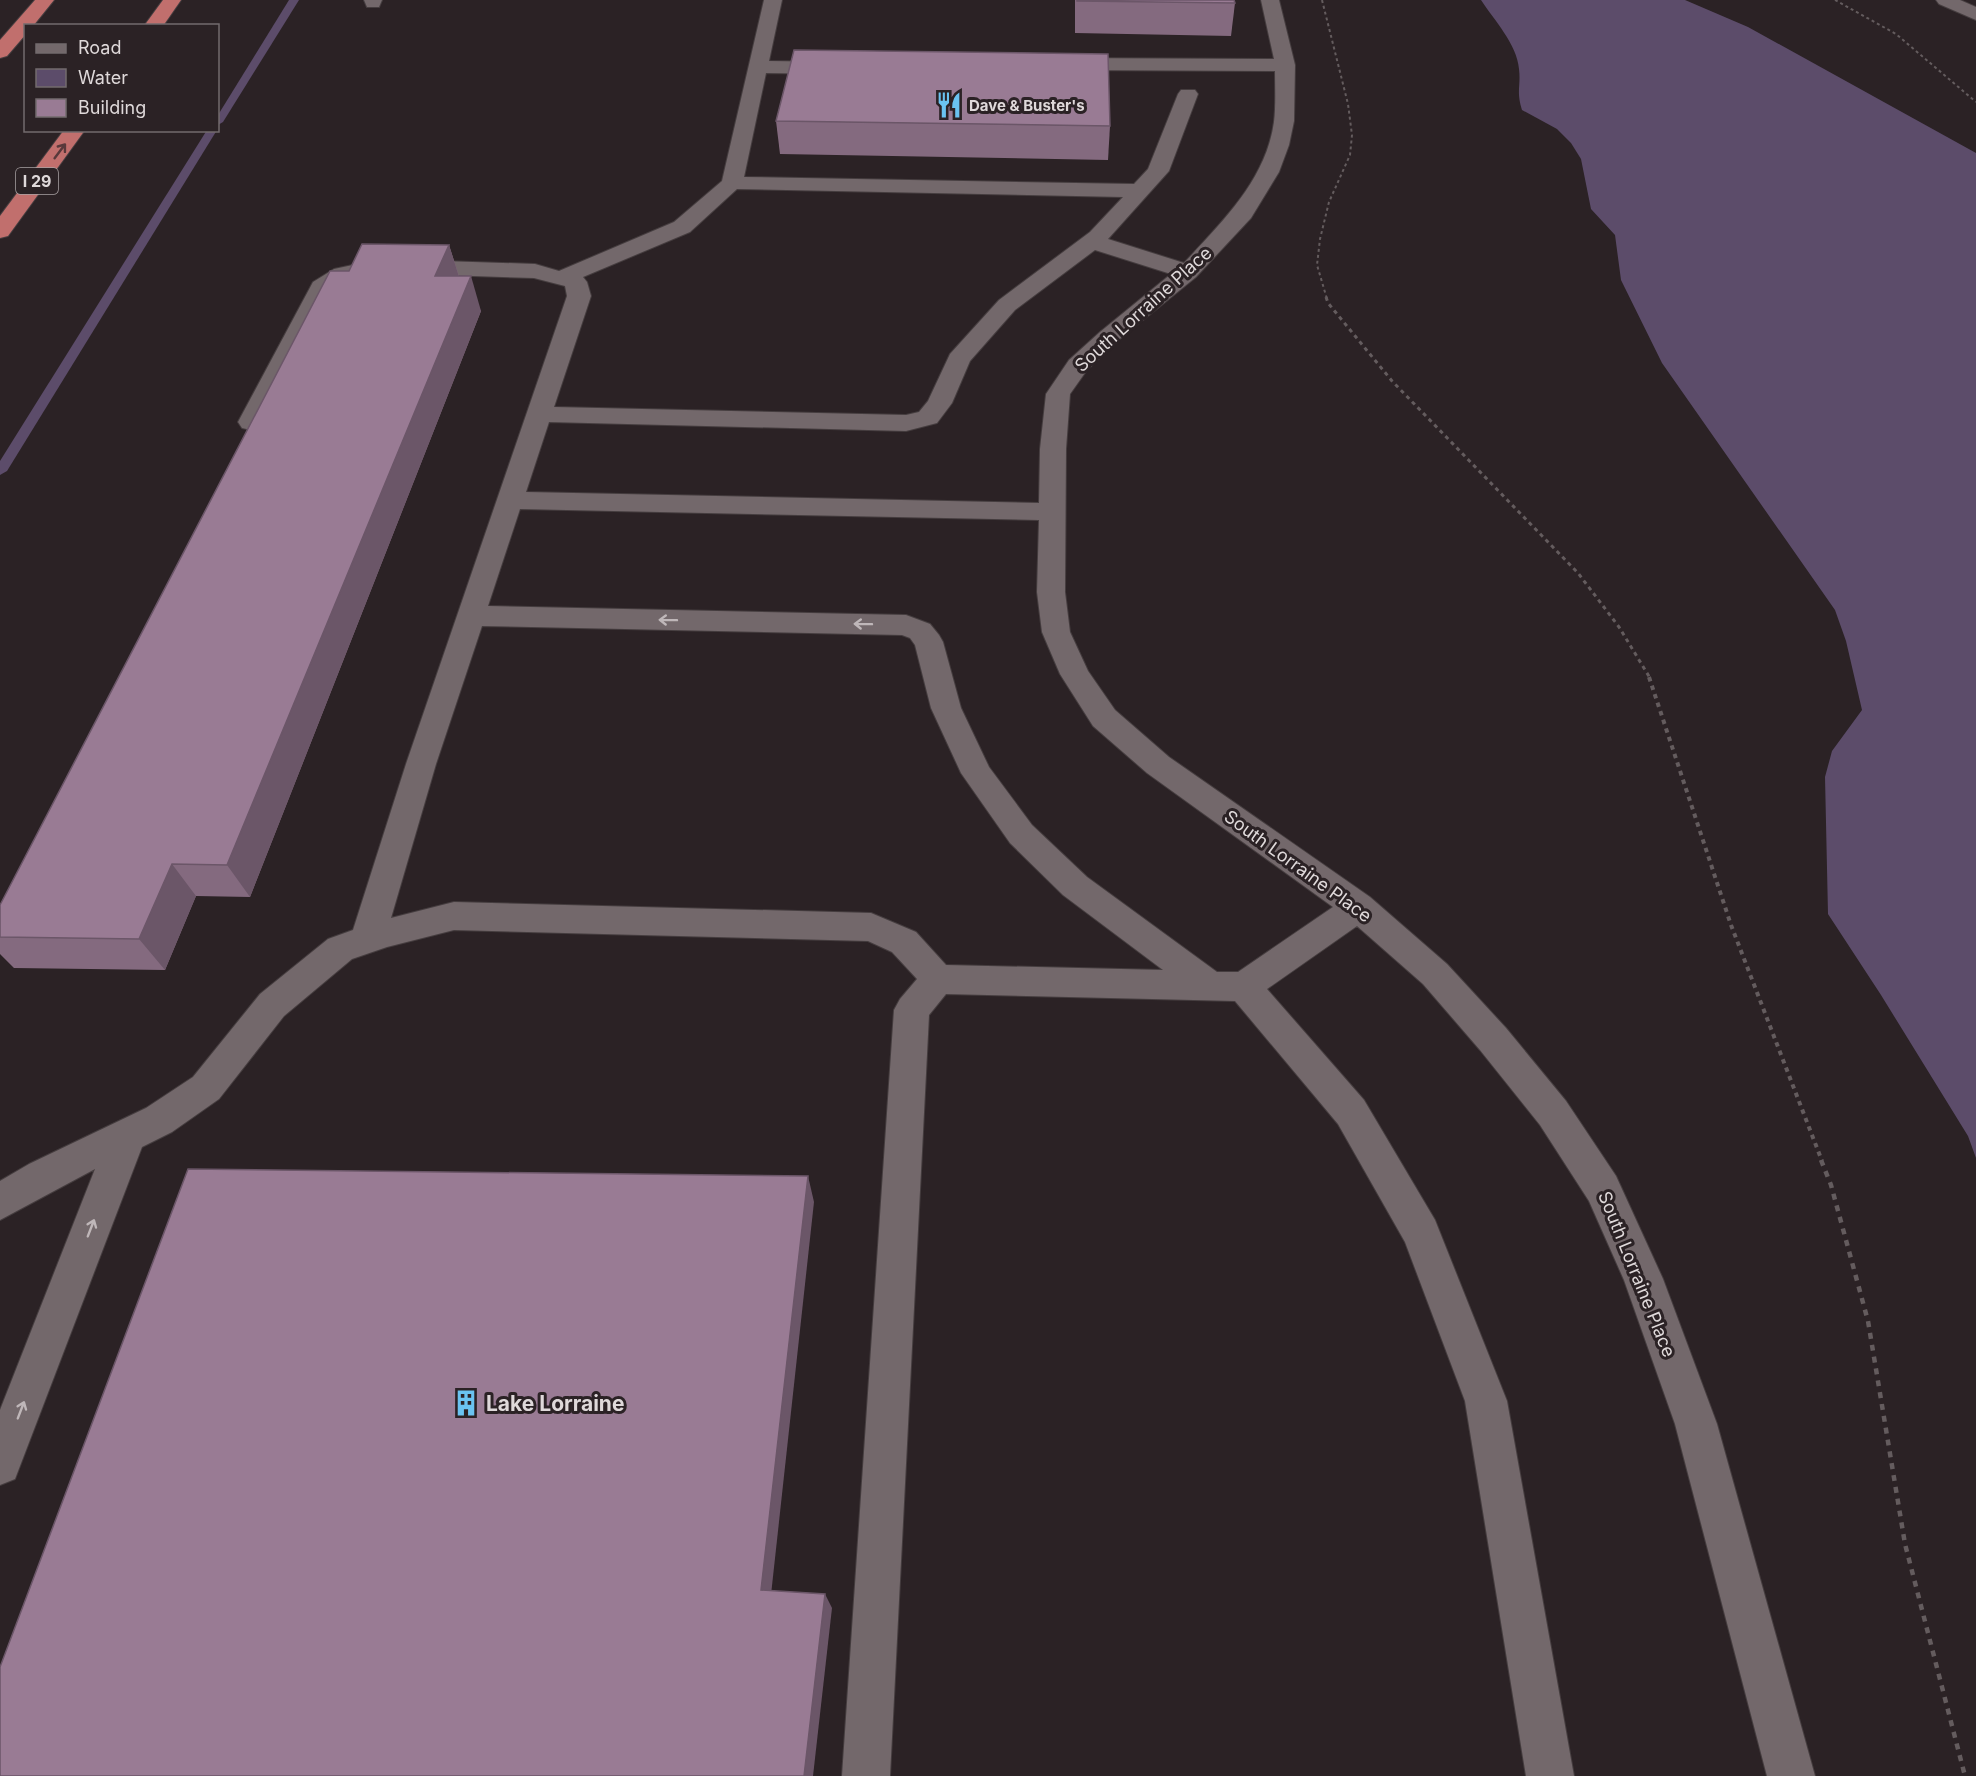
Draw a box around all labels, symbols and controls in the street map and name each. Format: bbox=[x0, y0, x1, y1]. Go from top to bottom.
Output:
legend bbox=[24, 24, 219, 132]
text: Road bbox=[78, 37, 121, 58]
text: Water bbox=[78, 67, 128, 88]
restaurant icon: Dave & Buster's bbox=[934, 90, 964, 120]
place label: Dave & Buster's bbox=[969, 96, 1085, 115]
text: Building bbox=[78, 97, 146, 118]
one-way arrow bbox=[54, 143, 66, 159]
road number: I 29 bbox=[16, 168, 58, 194]
street label: South Lorraine Place bbox=[1070, 242, 1216, 376]
one-way arrow bbox=[658, 614, 678, 626]
one-way arrow bbox=[853, 618, 873, 630]
street label: South Lorraine Place bbox=[1220, 806, 1376, 926]
street label: South Lorraine Place bbox=[1594, 1188, 1680, 1360]
one-way arrow bbox=[86, 1219, 97, 1238]
building icon: Lake Lorraine bbox=[451, 1388, 481, 1418]
place label: Lake Lorraine bbox=[486, 1391, 624, 1416]
one-way arrow bbox=[16, 1401, 27, 1420]

